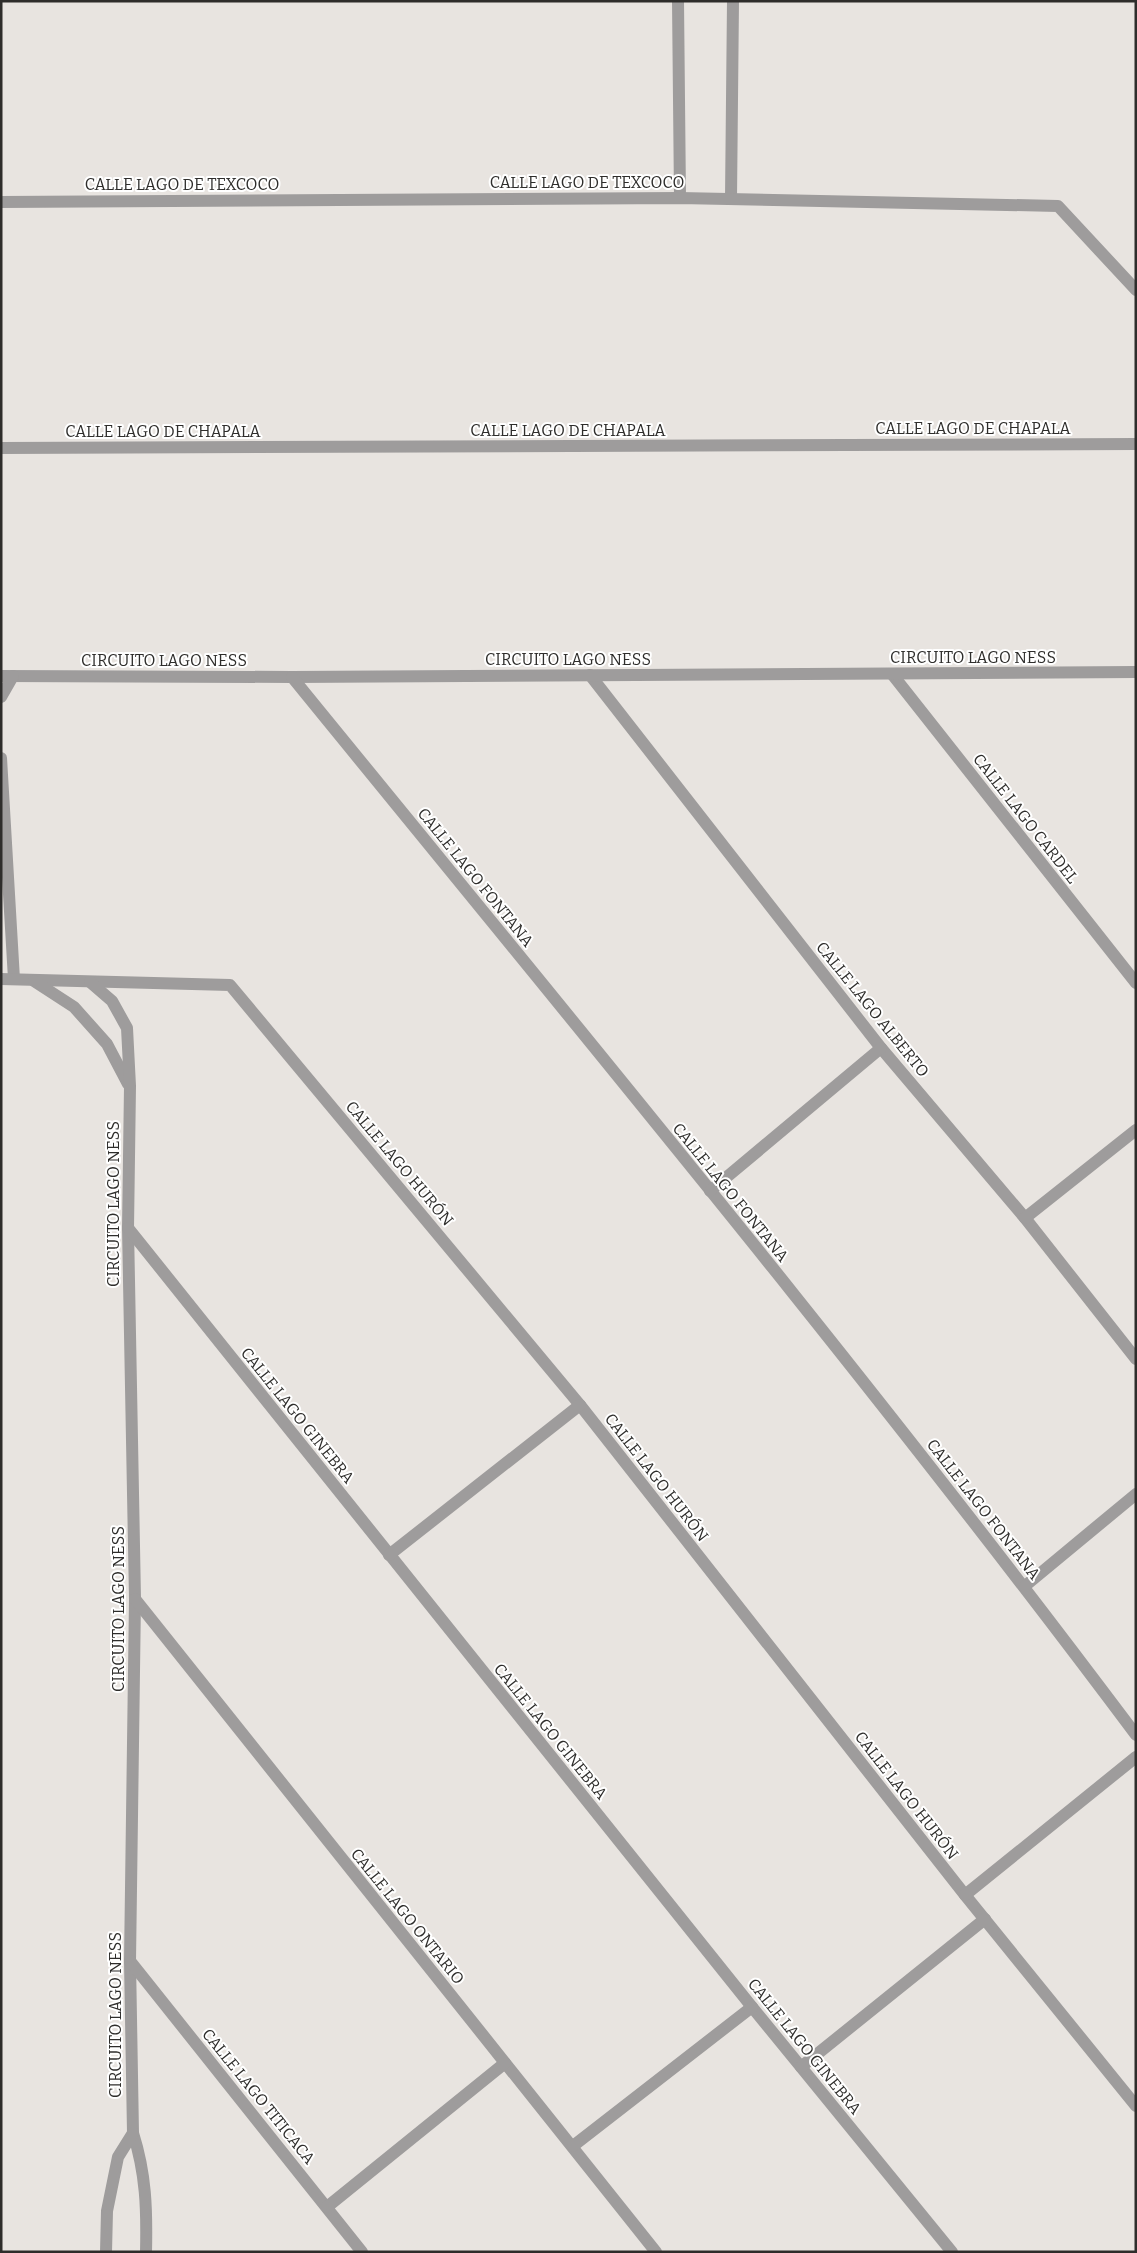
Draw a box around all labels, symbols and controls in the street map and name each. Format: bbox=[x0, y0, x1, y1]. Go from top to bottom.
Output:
street label: CALLE LAGO DE TEXCOCO bbox=[490, 173, 684, 192]
street label: CALLE LAGO DE TEXCOCO bbox=[85, 175, 279, 194]
street label: CALLE LAGO DE CHAPALA bbox=[875, 419, 1071, 438]
street label: CALLE LAGO DE CHAPALA bbox=[470, 421, 666, 440]
street label: CALLE LAGO DE CHAPALA bbox=[65, 422, 261, 441]
street label: CIRCUITO LAGO NESS bbox=[890, 648, 1056, 667]
street label: CIRCUITO LAGO NESS bbox=[485, 650, 651, 669]
street label: CIRCUITO LAGO NESS bbox=[81, 651, 247, 670]
street label: CALLE LAGO CARDEL bbox=[969, 750, 1082, 887]
street label: CALLE LAGO FONTANA bbox=[414, 804, 538, 951]
street label: CALLE LAGO ALBERTO bbox=[812, 938, 933, 1081]
street label: CALLE LAGO HURÓN bbox=[342, 1096, 458, 1230]
street label: CALLE LAGO FONTANA bbox=[669, 1119, 793, 1266]
street label: CIRCUITO LAGO NESS bbox=[104, 1121, 123, 1287]
street label: CALLE LAGO GINEBRA bbox=[237, 1343, 359, 1488]
street label: CALLE LAGO HURÓN bbox=[601, 1409, 713, 1545]
street label: CALLE LAGO FONTANA bbox=[923, 1435, 1045, 1584]
street label: CIRCUITO LAGO NESS bbox=[109, 1526, 128, 1692]
street label: CALLE LAGO GINEBRA bbox=[490, 1659, 612, 1804]
street label: CALLE LAGO HURÓN bbox=[851, 1727, 963, 1863]
street label: CALLE LAGO ONTARIO bbox=[347, 1845, 468, 1988]
street label: CIRCUITO LAGO NESS bbox=[106, 1932, 125, 2098]
street label: CALLE LAGO GINEBRA bbox=[744, 1974, 866, 2119]
street label: CALLE LAGO TITICACA bbox=[198, 2025, 319, 2168]

